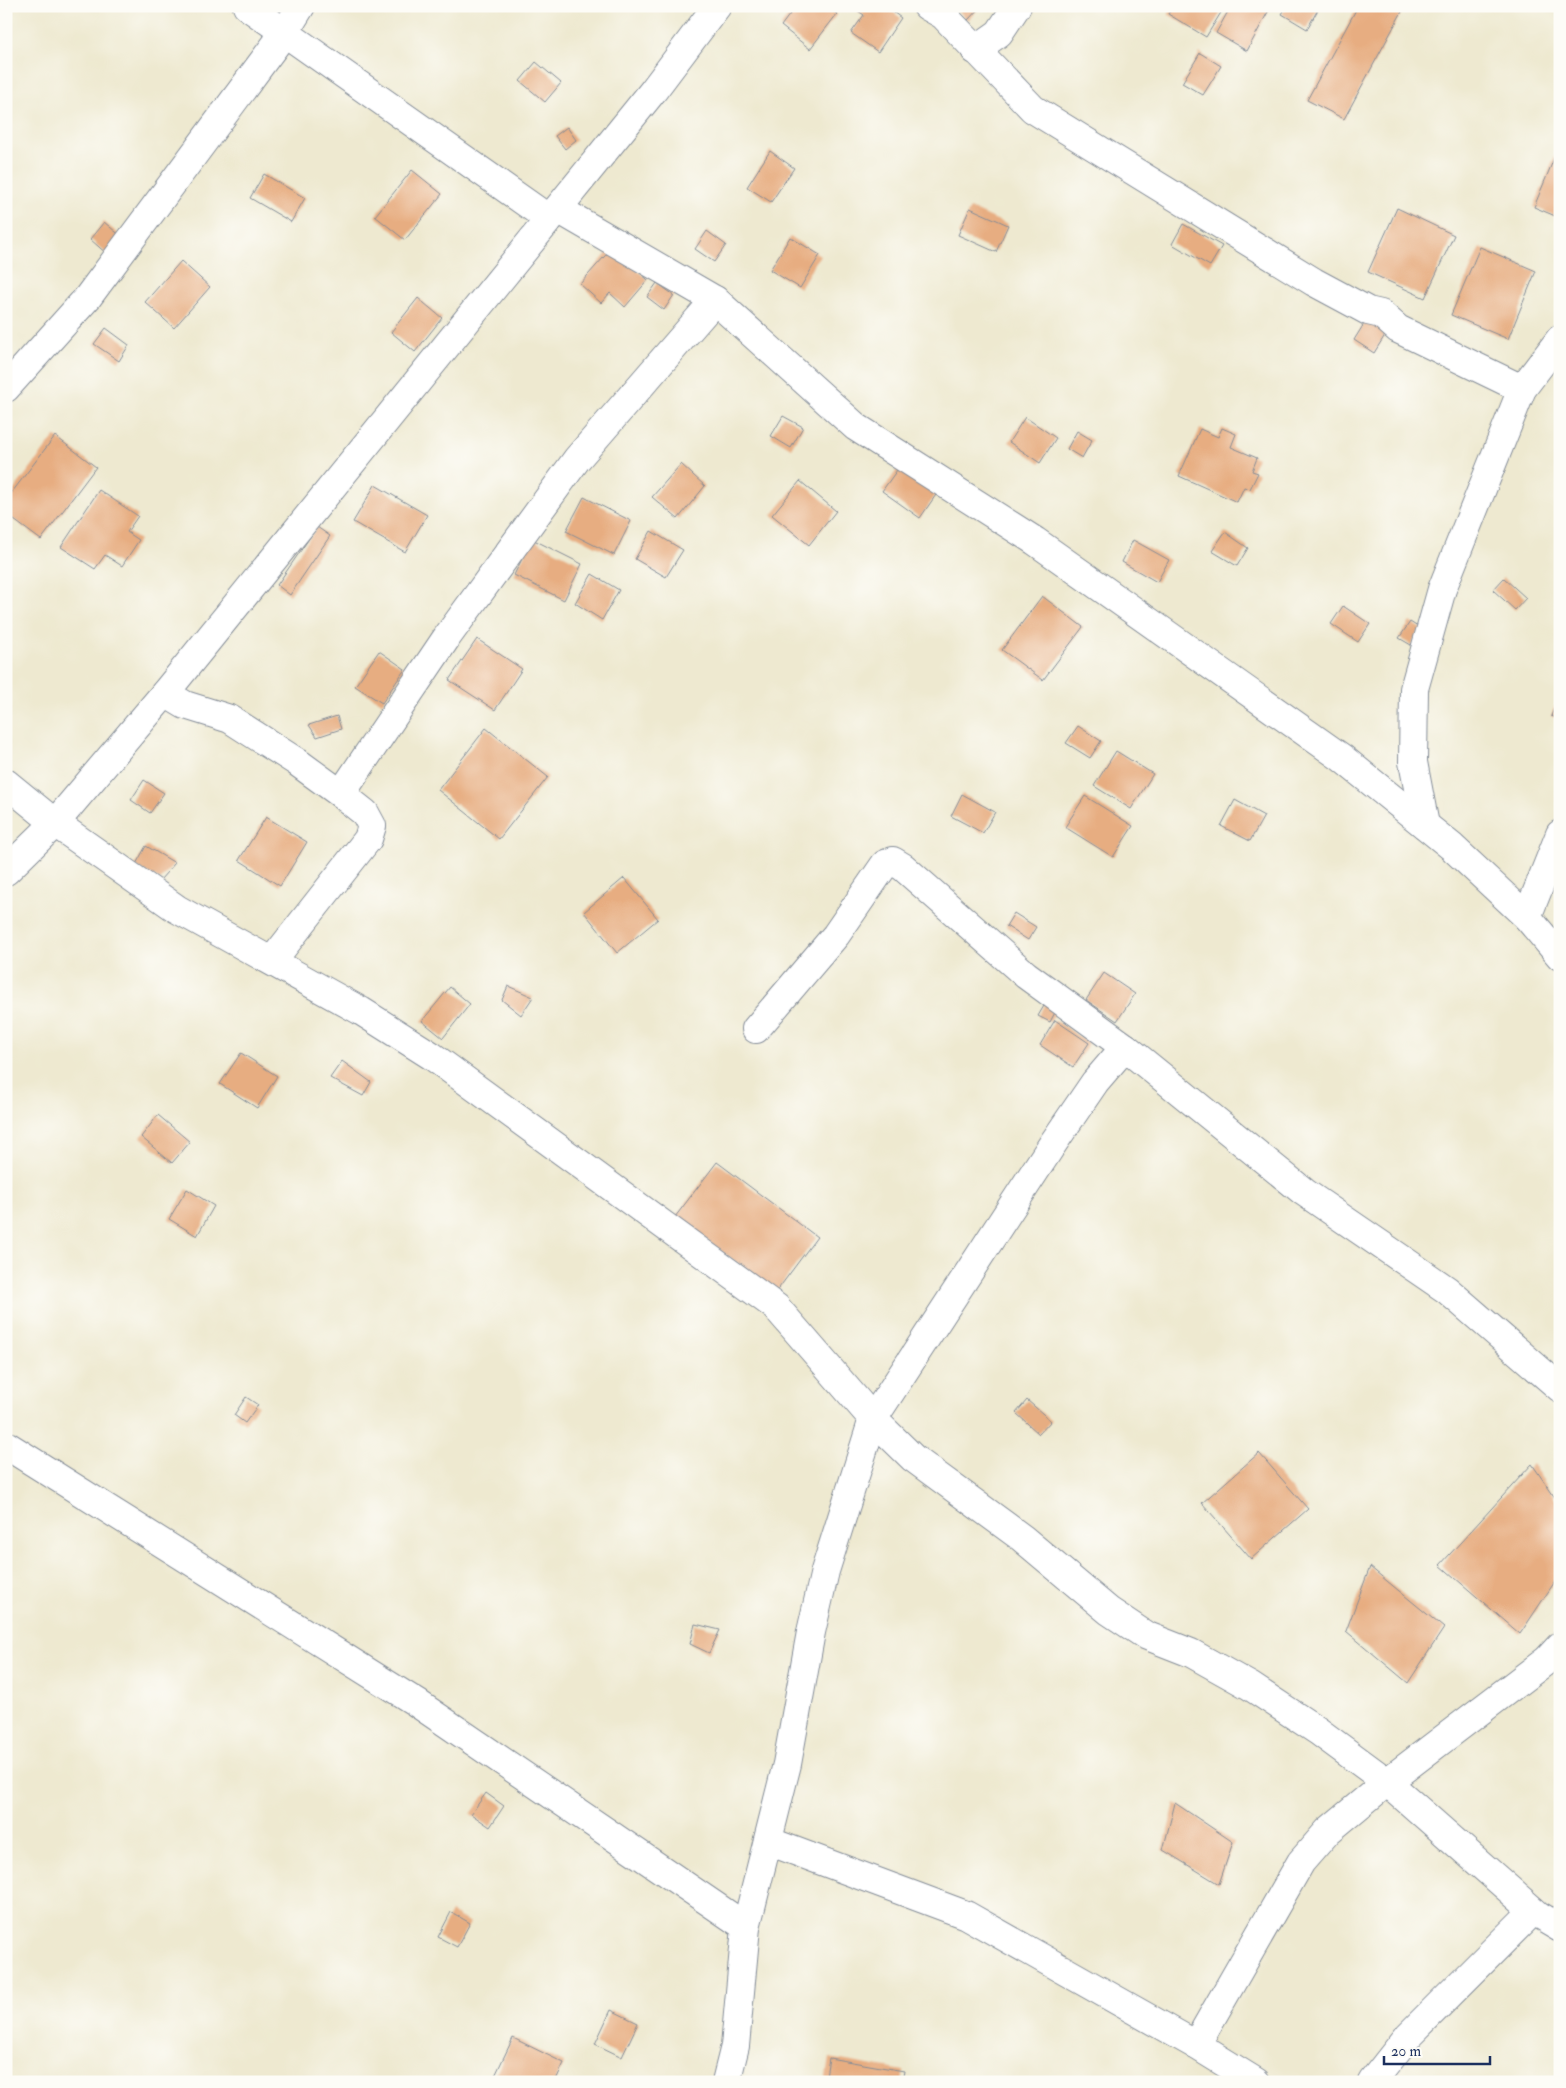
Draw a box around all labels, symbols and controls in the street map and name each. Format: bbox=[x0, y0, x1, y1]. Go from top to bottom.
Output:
scale bar bbox=[1384, 2033, 1490, 2065]
text: 20 m bbox=[1391, 2042, 1421, 2061]

